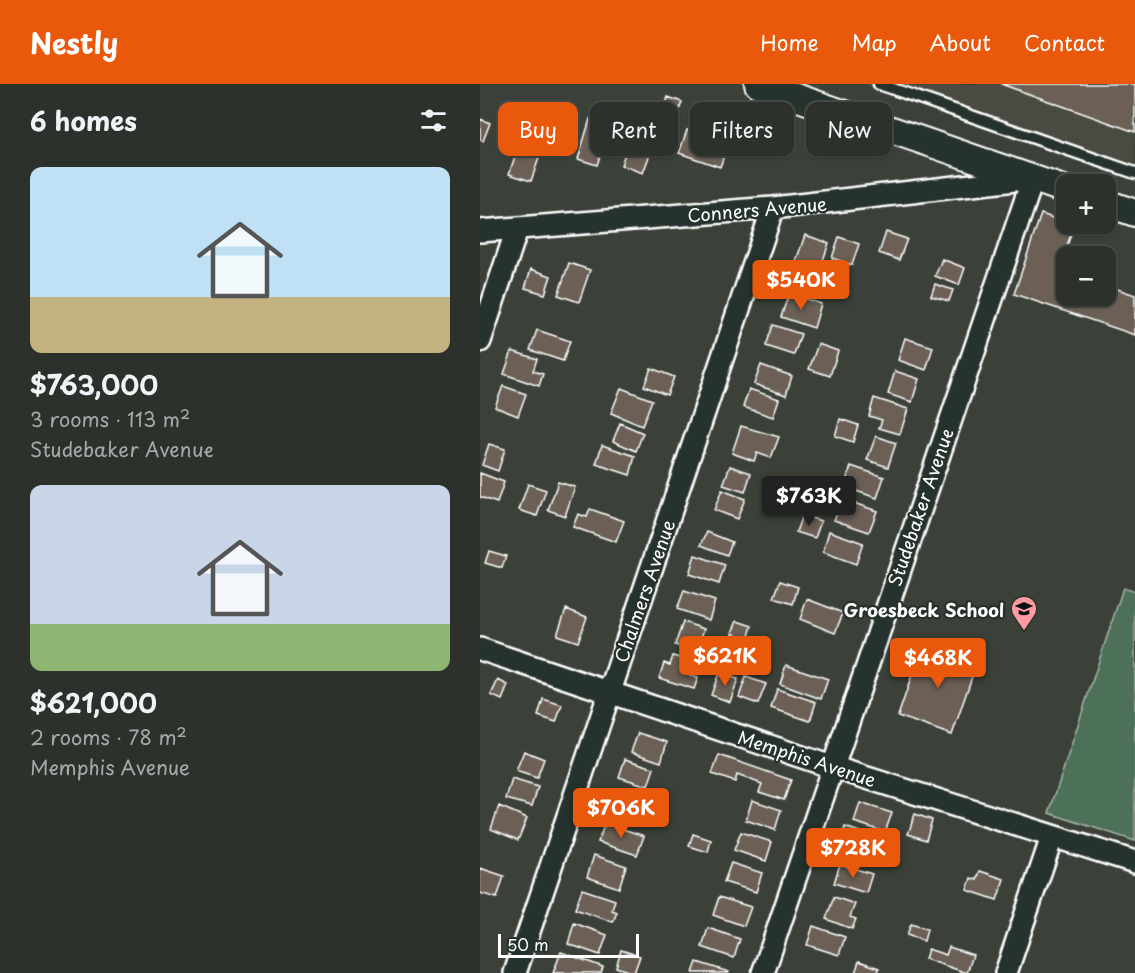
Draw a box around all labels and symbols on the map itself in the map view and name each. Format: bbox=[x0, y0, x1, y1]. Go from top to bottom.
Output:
street label: Conners Avenue bbox=[686, 189, 828, 229]
pin: $540K bbox=[759, 260, 843, 311]
street label: Studebaker Avenue bbox=[880, 424, 960, 590]
pin: $763K bbox=[767, 476, 851, 527]
street label: Chalmers Avenue bbox=[607, 516, 681, 666]
school or university icon: Groesbeck School bbox=[1009, 594, 1039, 632]
place label: Groesbeck School bbox=[844, 596, 1004, 623]
pin: $621K bbox=[683, 636, 767, 687]
pin: $468K bbox=[896, 638, 980, 689]
street label: Memphis Avenue bbox=[734, 723, 880, 793]
pin: $706K bbox=[579, 788, 663, 839]
pin: $728K bbox=[811, 828, 895, 879]
scale bar bbox=[498, 931, 639, 958]

